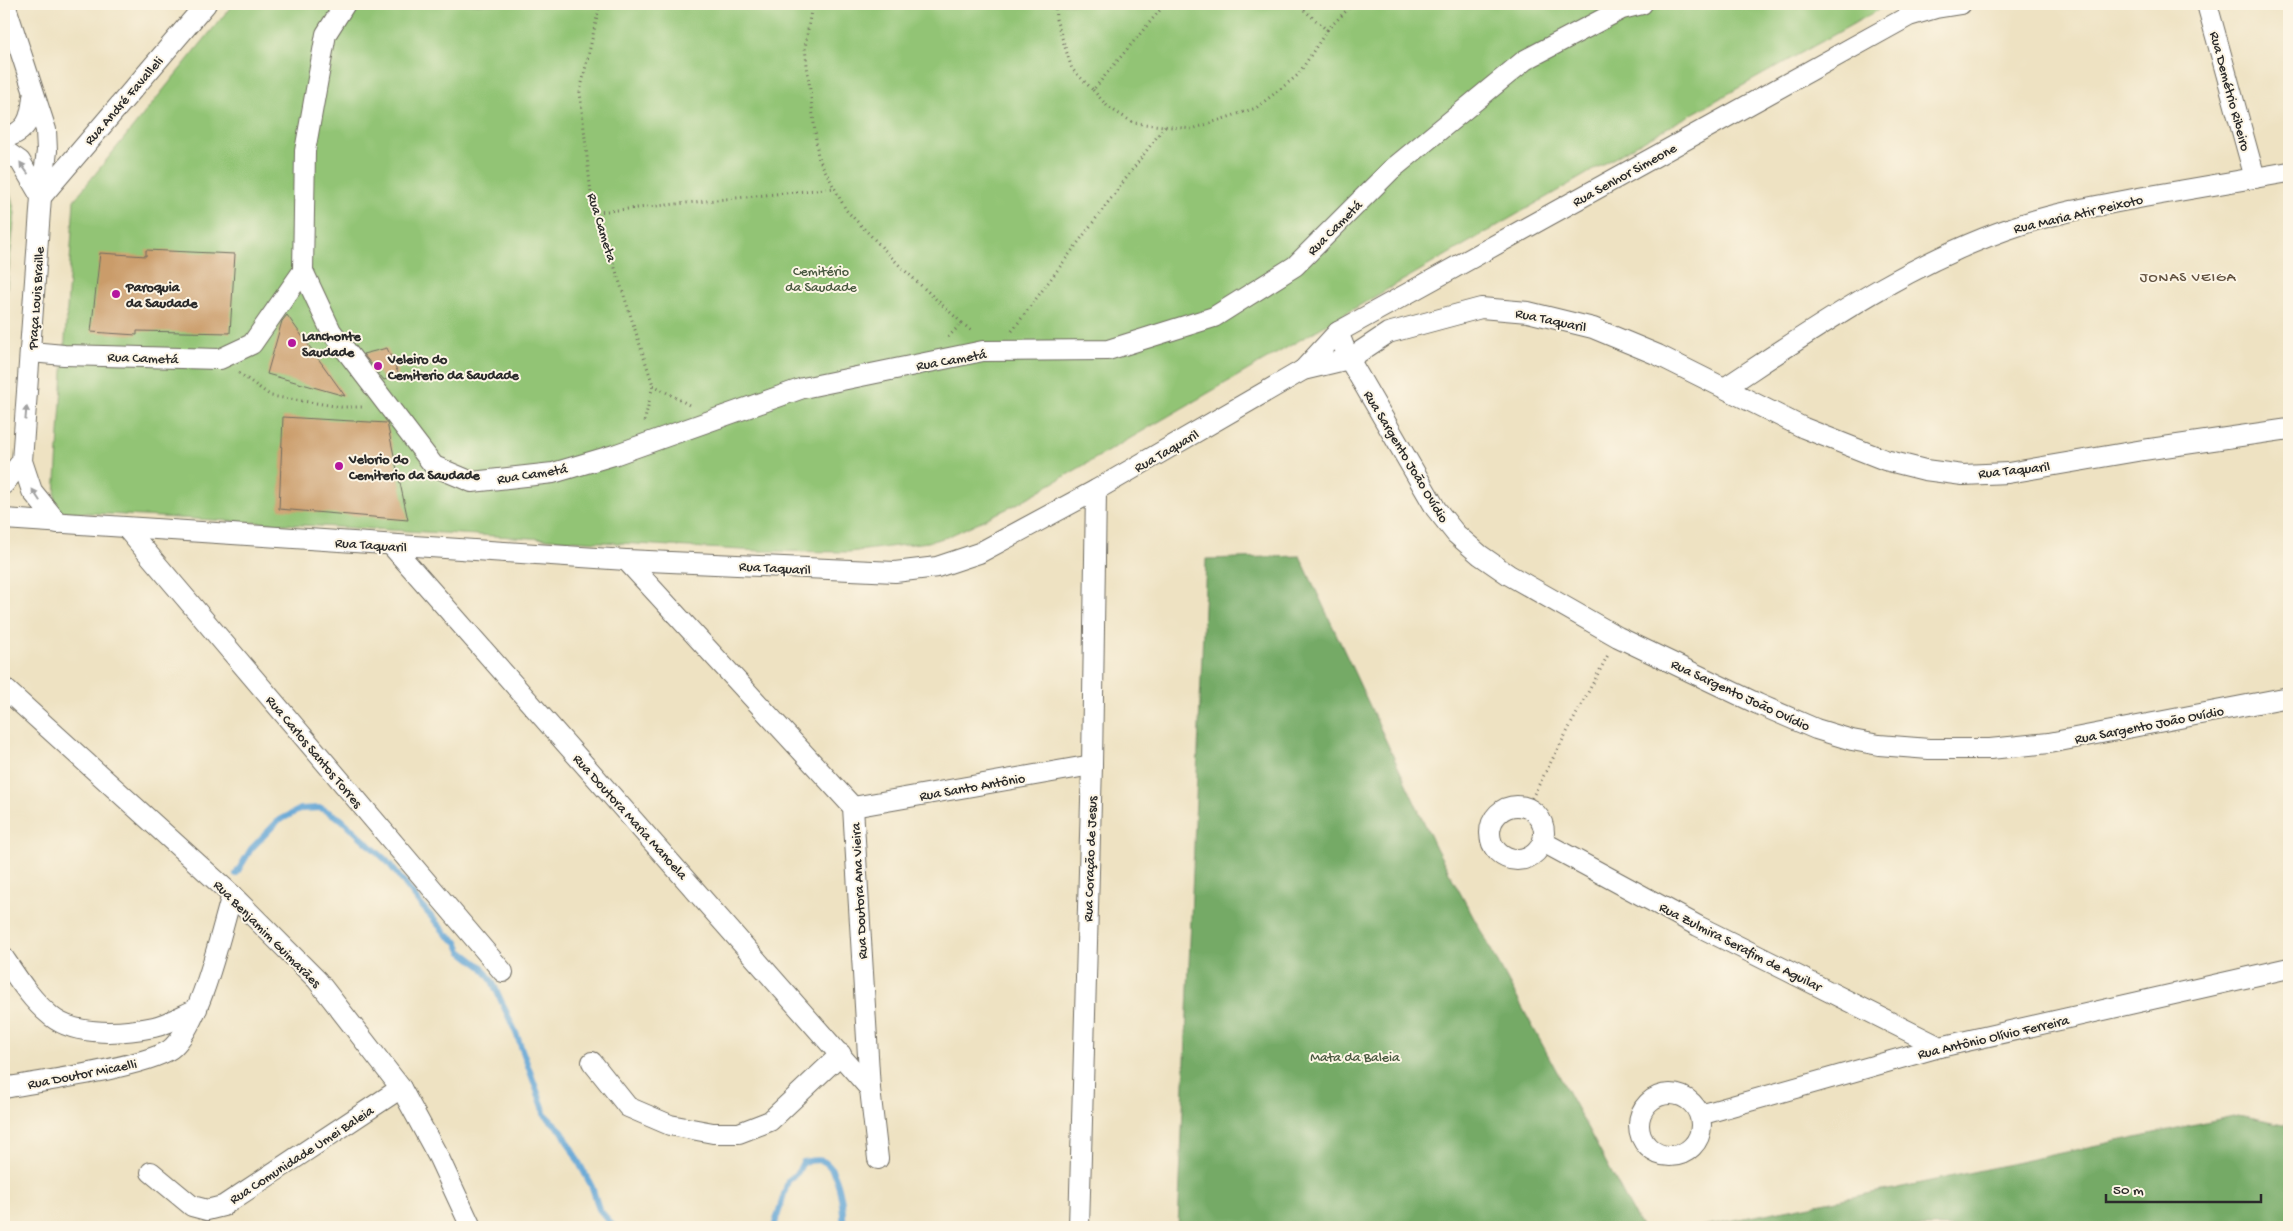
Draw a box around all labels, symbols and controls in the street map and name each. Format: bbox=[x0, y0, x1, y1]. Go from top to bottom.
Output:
street label: Rua Demétrio Ribeiro bbox=[2204, 30, 2253, 153]
street label: Rua André Favalleli bbox=[82, 54, 168, 149]
street label: Rua Senhor Simeone bbox=[1570, 140, 1681, 212]
one-way arrow bbox=[19, 161, 29, 174]
street label: Rua Cameta bbox=[582, 191, 619, 265]
street label: Rua Maria Atir Peixoto bbox=[2012, 192, 2145, 239]
street label: Rua Cametá bbox=[1305, 197, 1368, 260]
street label: Praça Louis Braille bbox=[25, 245, 50, 351]
park label: Cemitério da Saudade bbox=[785, 264, 858, 297]
district label: JONAS VEIGA bbox=[2140, 269, 2237, 287]
place label: Paroquia da Saudade bbox=[125, 280, 198, 313]
marker: Paroquia da Saudade bbox=[110, 288, 122, 300]
street label: Rua Taquaril bbox=[1514, 306, 1587, 337]
place label: Lanchonte Saudade bbox=[302, 329, 361, 362]
marker: Lanchonte Saudade bbox=[286, 337, 298, 349]
street label: Rua Cametá bbox=[915, 347, 989, 376]
street label: Rua Cametá bbox=[107, 350, 180, 369]
place label: Veleiro do Cemiterio da Saudade bbox=[387, 352, 520, 385]
marker: Veleiro do Cemiterio da Saudade bbox=[372, 360, 384, 372]
street label: Rua Sargento João Ovídio bbox=[1359, 388, 1451, 527]
one-way arrow bbox=[22, 404, 30, 420]
street label: Rua Taquaril bbox=[1132, 427, 1203, 478]
place label: Velorio do Cemiterio da Saudade bbox=[348, 452, 481, 485]
street label: Rua Taquaril bbox=[1978, 459, 2051, 484]
marker: Velorio do Cemiterio da Saudade bbox=[333, 460, 345, 472]
street label: Rua Cametá bbox=[496, 461, 570, 489]
one-way arrow bbox=[31, 488, 40, 501]
street label: Rua Taquaril bbox=[334, 536, 407, 557]
street label: Rua Taquaril bbox=[738, 559, 811, 580]
street label: Rua Sargento João Ovídio bbox=[1668, 657, 1812, 736]
street label: Rua Carlos Santos Torres bbox=[261, 693, 366, 813]
street label: Rua Sargento João Ovídio bbox=[2073, 704, 2225, 749]
street label: Rua Doutora Maria Manoela bbox=[568, 751, 691, 885]
street label: Rua Santo Antônio bbox=[918, 771, 1027, 806]
street label: Rua Coração de Jesus bbox=[1081, 795, 1102, 922]
street label: Rua Doutora Ana Vieira bbox=[848, 821, 873, 960]
street label: Rua Benjamim Guimarães bbox=[209, 877, 324, 993]
street label: Rua Zulmira Serafim de Aguilar bbox=[1656, 900, 1825, 997]
street label: Rua Antônio Olívio Ferreira bbox=[1916, 1012, 2072, 1064]
park label: Mata da Baleia bbox=[1310, 1050, 1401, 1067]
street label: Rua Doutor Micaelli bbox=[26, 1057, 139, 1094]
street label: Rua Comunidade Umei Baleia bbox=[227, 1102, 379, 1209]
scale bar bbox=[2106, 1171, 2260, 1203]
text: 50 m bbox=[2113, 1182, 2144, 1200]

